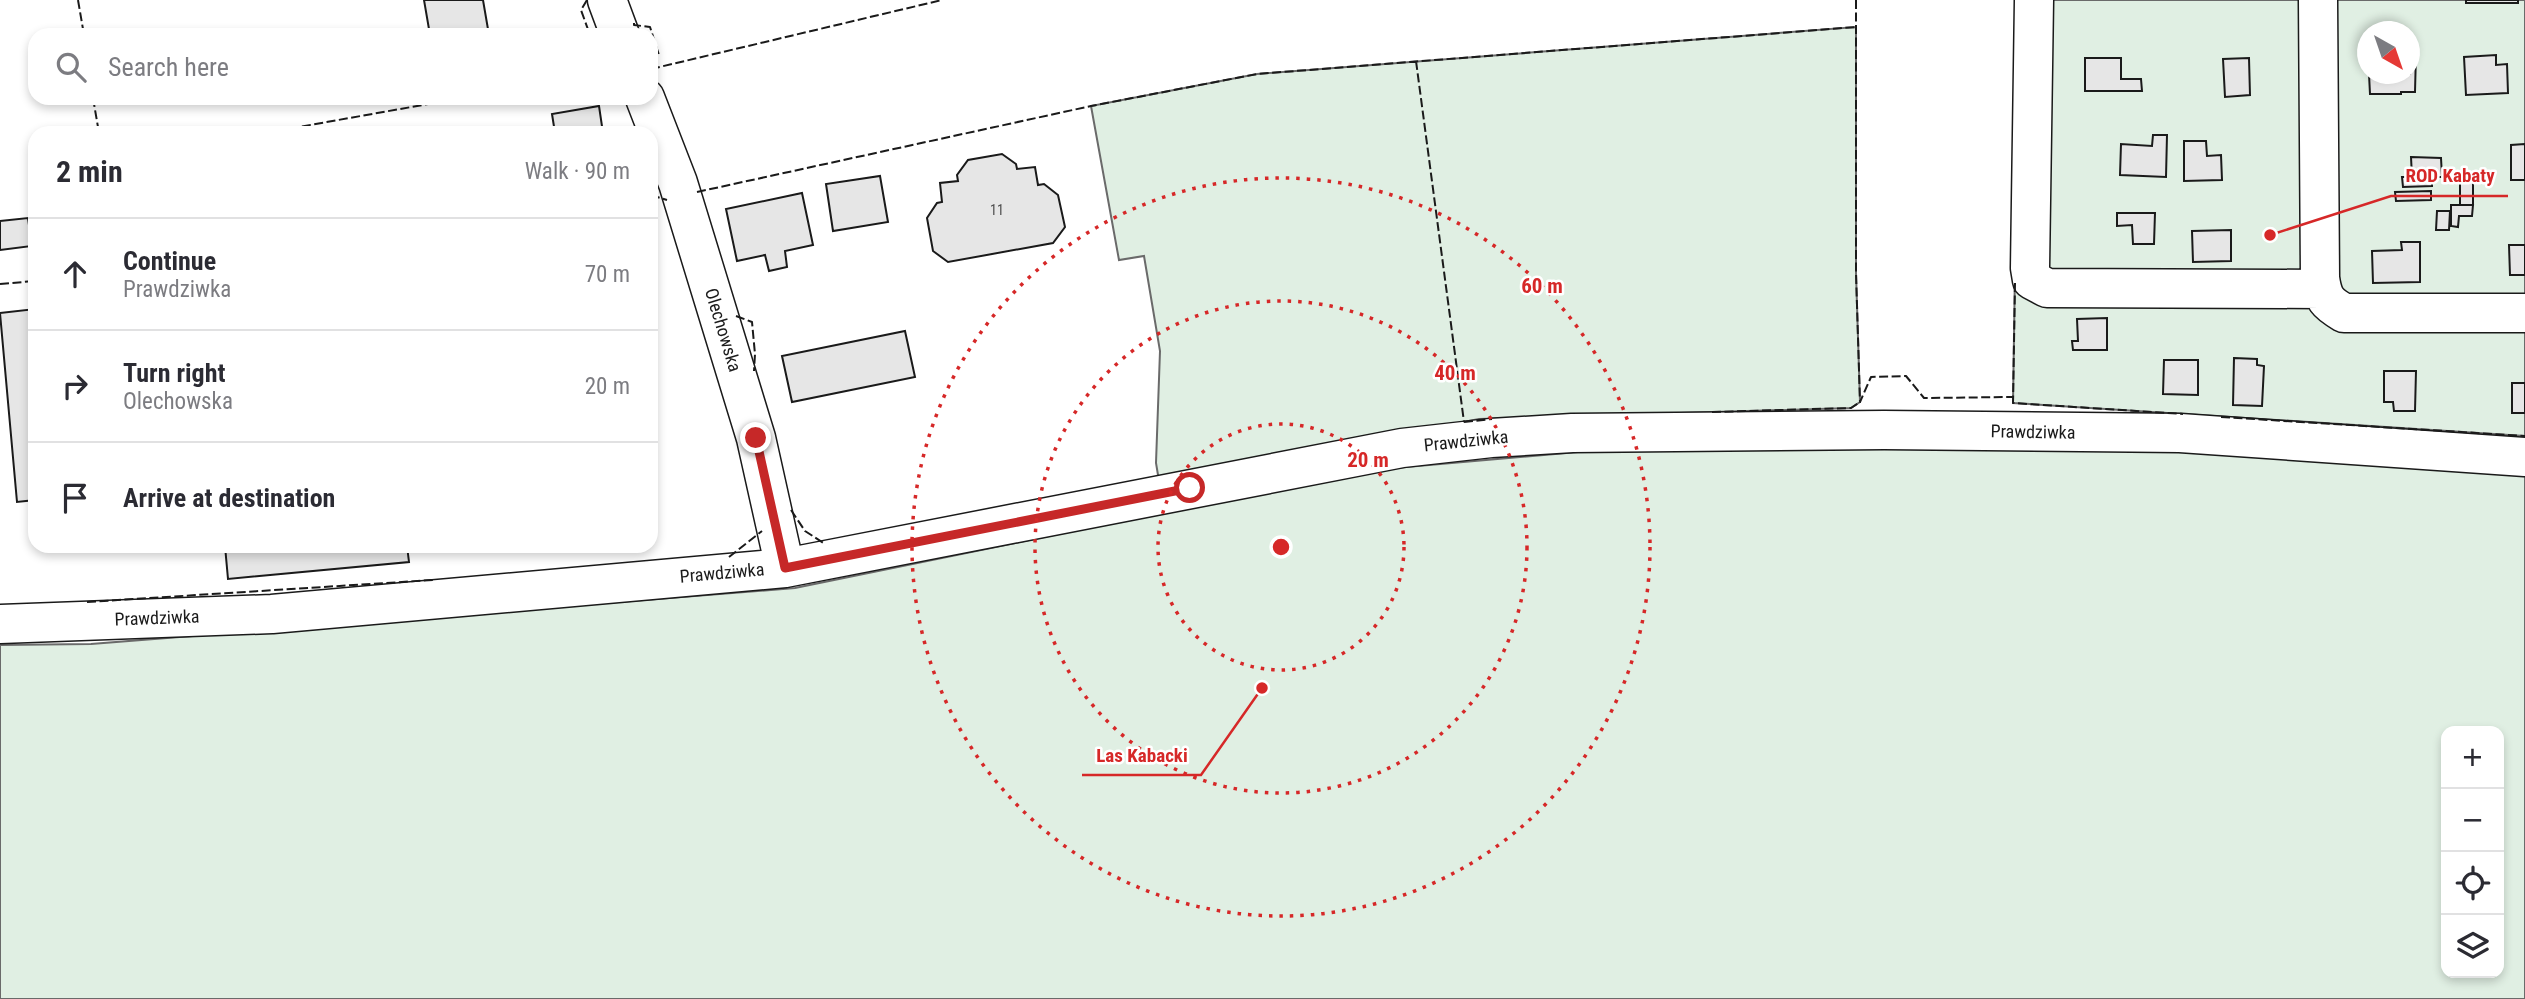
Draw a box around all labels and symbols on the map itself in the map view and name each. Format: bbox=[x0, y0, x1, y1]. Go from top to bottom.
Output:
north arrow bbox=[2357, 21, 2420, 84]
callout: ROD Kabaty bbox=[2391, 156, 2508, 196]
text: ROD Kabaty bbox=[2405, 164, 2495, 187]
house number: 11 bbox=[990, 202, 1004, 218]
text: 60 m bbox=[1521, 274, 1563, 298]
street label: Olechowska bbox=[701, 286, 746, 374]
text: 40 m bbox=[1434, 361, 1476, 385]
street label: Prawdziwka bbox=[1990, 420, 2076, 443]
route end bbox=[740, 422, 771, 453]
street label: Prawdziwka bbox=[1423, 426, 1509, 455]
text: 20 m bbox=[1347, 448, 1389, 472]
route start bbox=[1174, 472, 1205, 503]
centre of rings bbox=[1269, 535, 1293, 559]
street label: Prawdziwka bbox=[679, 558, 765, 587]
street label: Prawdziwka bbox=[114, 606, 200, 629]
callout: Las Kabacki bbox=[1082, 735, 1201, 775]
text: Las Kabacki bbox=[1096, 744, 1188, 767]

